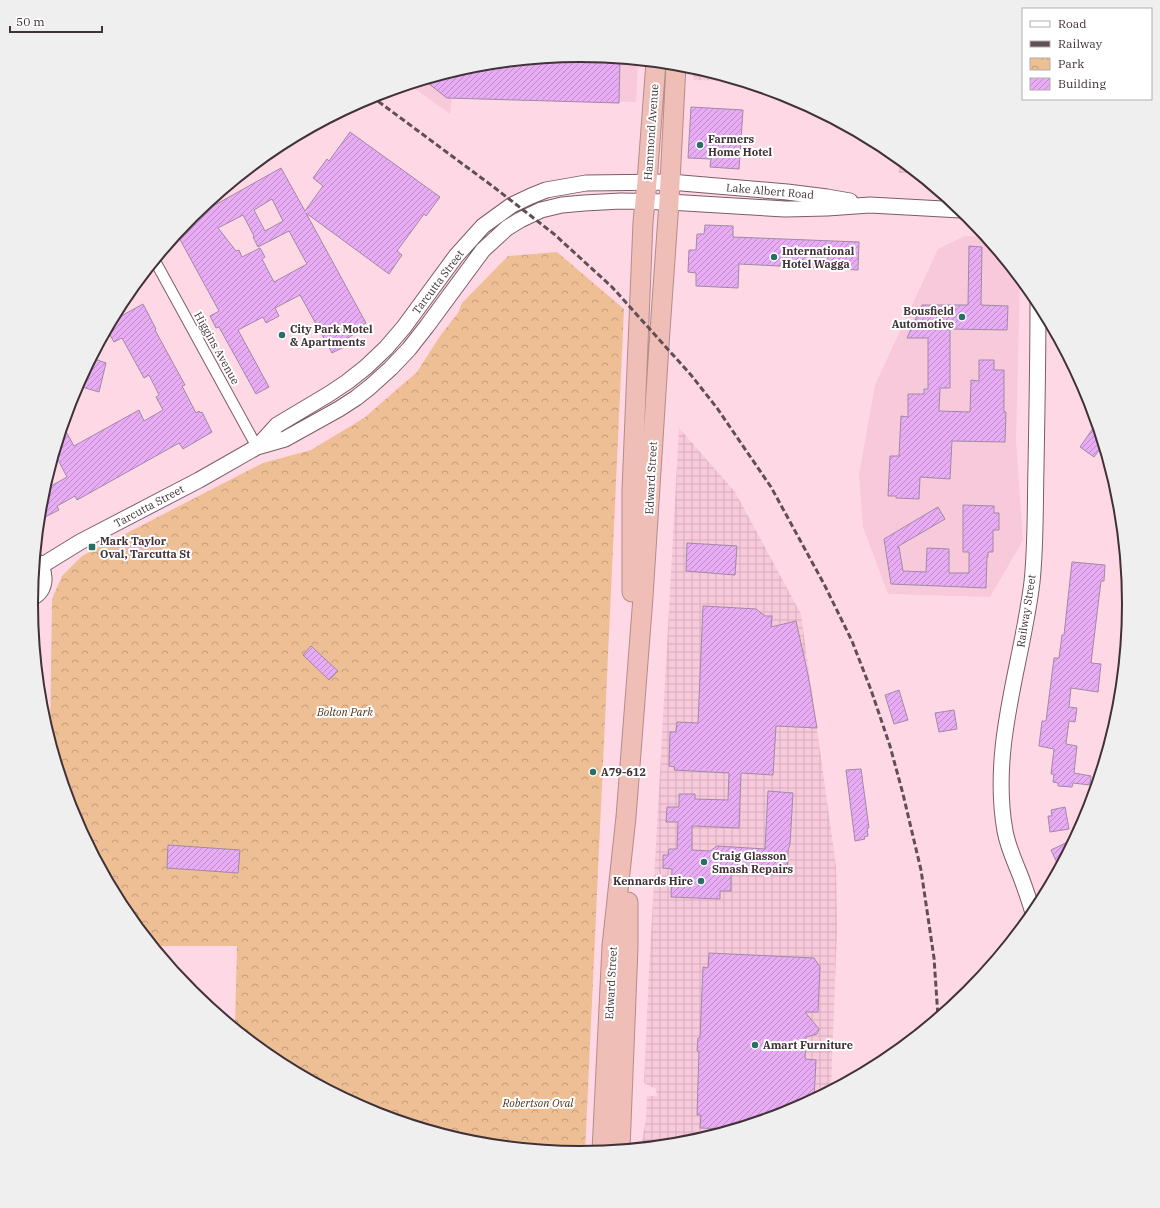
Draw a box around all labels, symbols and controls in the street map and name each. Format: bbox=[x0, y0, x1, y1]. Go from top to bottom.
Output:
scale bar bbox=[10, 8, 102, 34]
legend bbox=[1022, 8, 1152, 100]
text: 50 m bbox=[16, 14, 45, 29]
text: Road bbox=[1058, 16, 1087, 31]
text: Railway bbox=[1058, 36, 1103, 51]
text: Park bbox=[1058, 56, 1084, 71]
text: Building bbox=[1058, 76, 1106, 91]
street label: Hammond Avenue bbox=[641, 83, 661, 181]
place label: Farmers Home Hotel bbox=[708, 132, 772, 159]
marker: Farmers Home Hotel bbox=[695, 140, 705, 150]
street label: Lake Albert Road bbox=[725, 180, 815, 202]
place label: International Hotel Wagga bbox=[782, 244, 855, 271]
street label: Tarcutta Street bbox=[409, 247, 467, 317]
marker: International Hotel Wagga bbox=[769, 252, 779, 262]
place label: Bousfield Automotive bbox=[892, 304, 954, 331]
street label: Higgins Avenue bbox=[191, 309, 243, 387]
marker: Bousfield Automotive bbox=[957, 312, 967, 322]
place label: City Park Motel & Apartments bbox=[290, 322, 373, 349]
marker: City Park Motel & Apartments bbox=[277, 330, 287, 340]
street label: Edward Street bbox=[642, 441, 660, 515]
street label: Tarcutta Street bbox=[112, 482, 186, 530]
place label: Mark Taylor Oval, Tarcutta St bbox=[100, 534, 190, 561]
marker: Mark Taylor Oval, Tarcutta St bbox=[87, 542, 97, 552]
street label: Railway Street bbox=[1013, 573, 1039, 649]
park label: Bolton Park bbox=[316, 705, 373, 719]
place label: A79-612 bbox=[601, 765, 646, 779]
marker: A79-612 bbox=[588, 767, 598, 777]
place label: Craig Glasson Smash Repairs bbox=[712, 849, 794, 876]
marker: Craig Glasson Smash Repairs bbox=[699, 857, 709, 867]
place label: Kennards Hire bbox=[613, 874, 693, 888]
marker: Kennards Hire bbox=[696, 876, 706, 886]
street label: Edward Street bbox=[602, 946, 620, 1020]
place label: Amart Furniture bbox=[763, 1038, 853, 1052]
marker: Amart Furniture bbox=[750, 1040, 760, 1050]
park label: Robertson Oval bbox=[502, 1096, 574, 1110]

